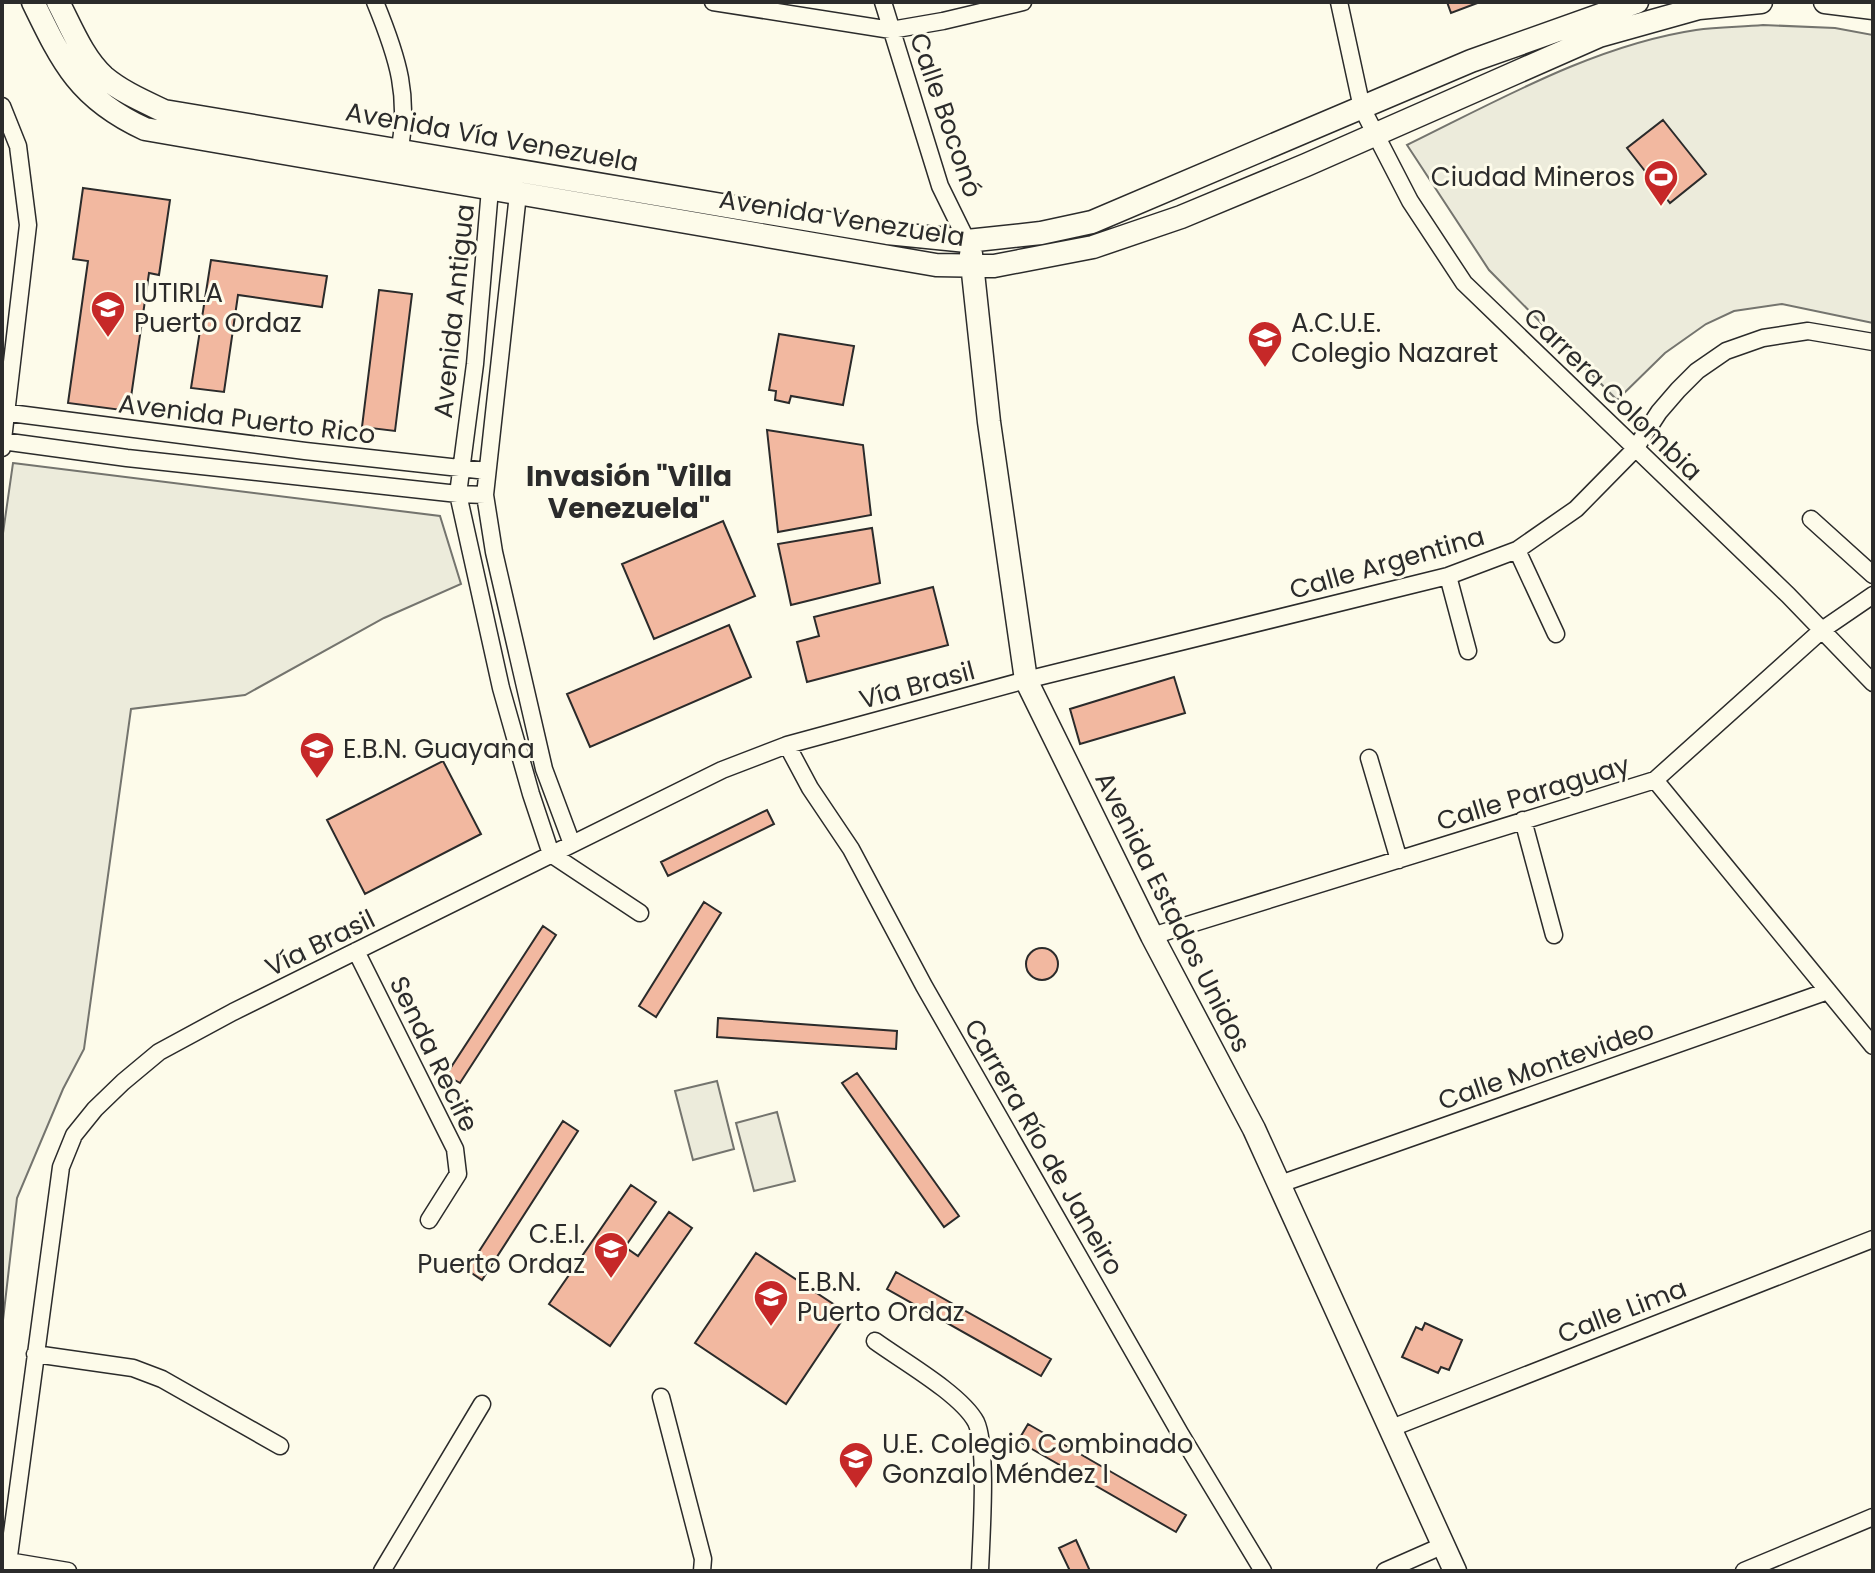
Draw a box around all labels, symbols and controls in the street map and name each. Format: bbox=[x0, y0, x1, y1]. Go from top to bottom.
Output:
street label: Calle Boconó bbox=[901, 28, 991, 202]
street label: Avenida Vía Venezuela bbox=[343, 93, 641, 181]
sports icon: Ciudad Mineros bbox=[1642, 158, 1680, 208]
place label: Ciudad Mineros bbox=[1431, 159, 1635, 195]
street label: Avenida Venezuela bbox=[717, 181, 967, 255]
street label: Avenida Antigua bbox=[425, 202, 483, 420]
place label: IUTIRLA Puerto Ordaz bbox=[134, 275, 302, 341]
school or university icon: IUTIRLA Puerto Ordaz bbox=[89, 289, 127, 339]
street label: Carrera Colombia bbox=[1516, 299, 1710, 489]
place label: A.C.U.E. Colegio Nazaret bbox=[1291, 305, 1498, 371]
school or university icon: A.C.U.E. Colegio Nazaret bbox=[1246, 319, 1284, 369]
street label: Avenida Puerto Rico bbox=[116, 385, 378, 453]
district label: Invasión "Villa Venezuela" bbox=[526, 457, 732, 528]
street label: Calle Argentina bbox=[1285, 518, 1489, 608]
street label: Vía Brasil bbox=[855, 652, 979, 718]
school or university icon: E.B.N. Guayana bbox=[298, 730, 336, 780]
place label: E.B.N. Guayana bbox=[343, 731, 535, 767]
street label: Calle Paraguay bbox=[1432, 746, 1634, 839]
street label: Avenida Estados Unidos bbox=[1086, 766, 1260, 1058]
street label: Vía Brasil bbox=[259, 901, 381, 985]
street label: Senda Recife bbox=[381, 970, 487, 1138]
street label: Calle Montevideo bbox=[1433, 1011, 1659, 1119]
street label: Carrera Río de Janeiro bbox=[956, 1012, 1132, 1282]
place label: C.E.I. Puerto Ordaz bbox=[417, 1216, 585, 1282]
school or university icon: C.E.I. Puerto Ordaz bbox=[592, 1230, 630, 1280]
place label: E.B.N. Puerto Ordaz bbox=[797, 1264, 965, 1330]
street label: Calle Lima bbox=[1552, 1270, 1692, 1352]
school or university icon: E.B.N. Puerto Ordaz bbox=[752, 1278, 790, 1328]
place label: U.E. Colegio Combinado Gonzalo Méndez I bbox=[882, 1426, 1193, 1492]
school or university icon: U.E. Colegio Combinado Gonzalo Méndez I bbox=[837, 1440, 875, 1490]

